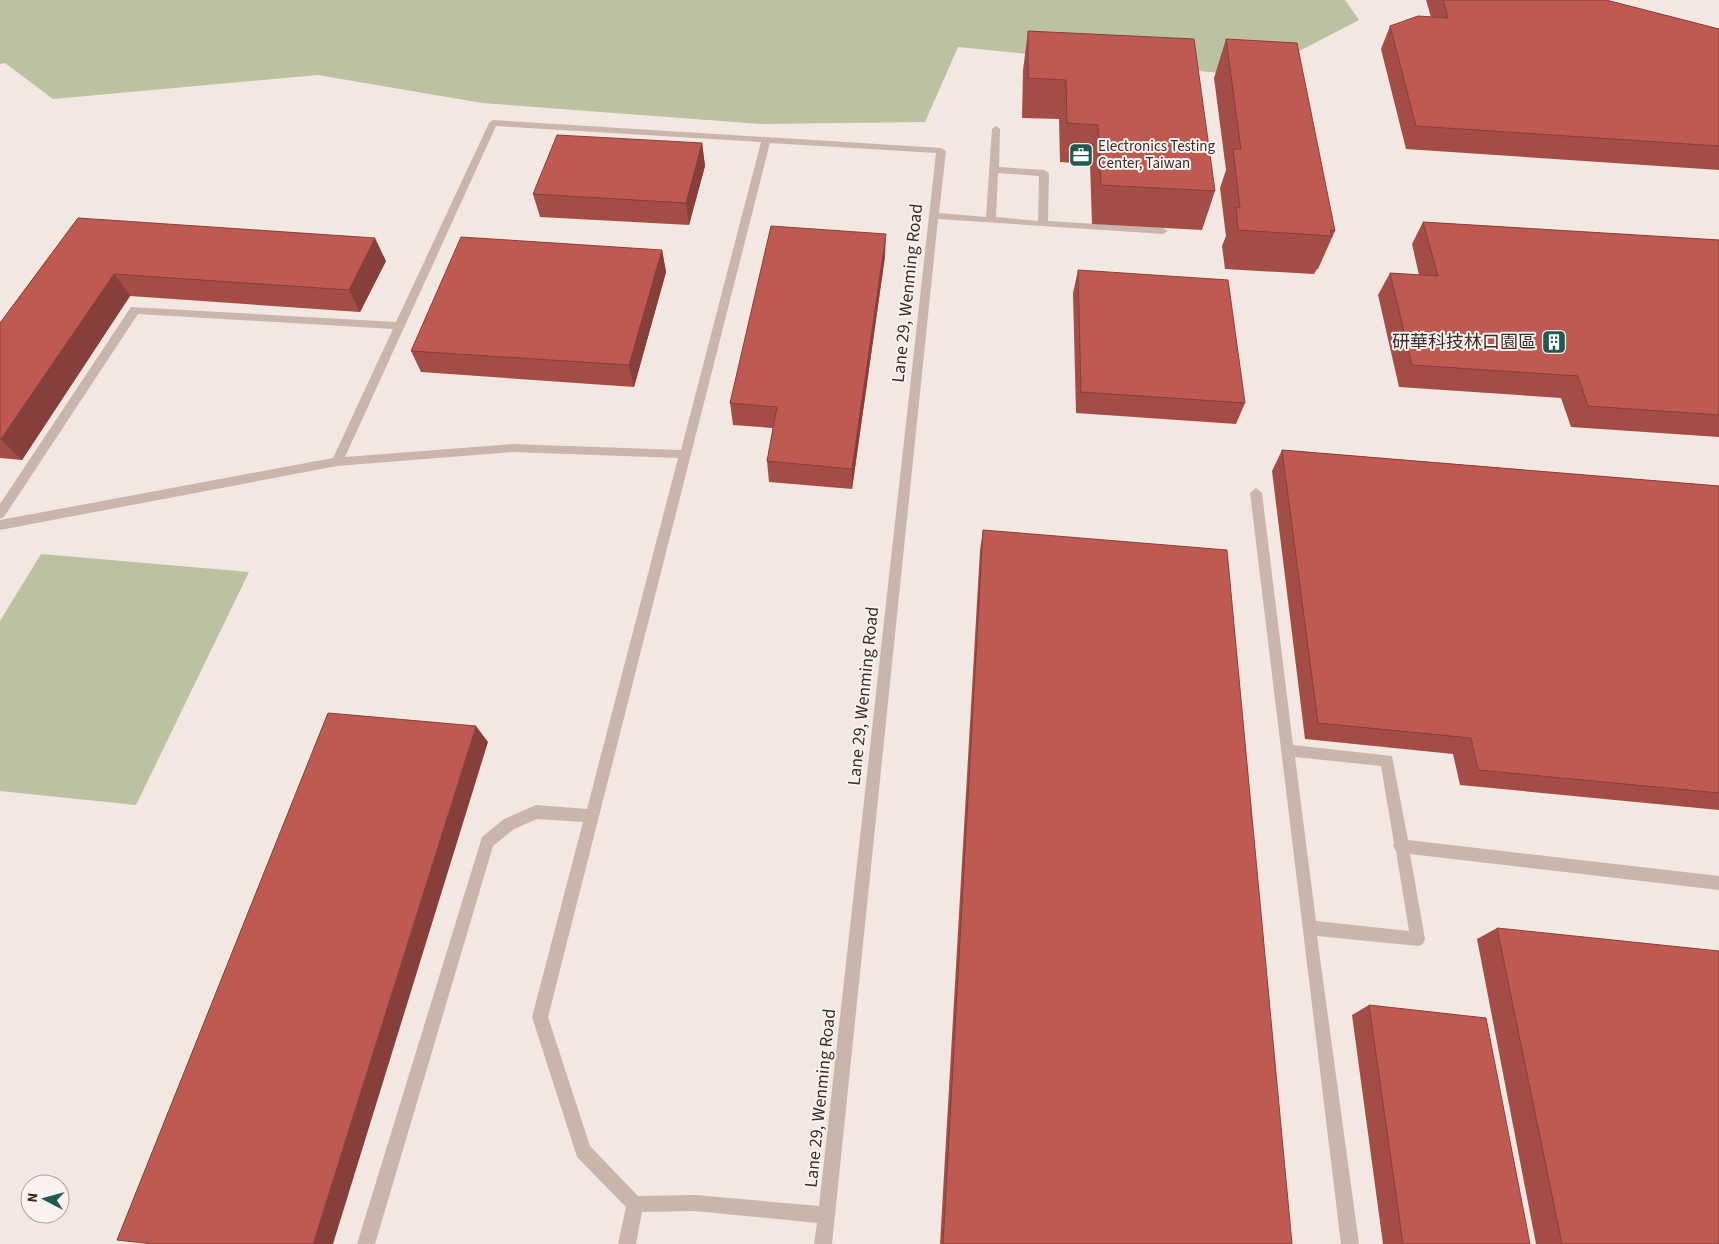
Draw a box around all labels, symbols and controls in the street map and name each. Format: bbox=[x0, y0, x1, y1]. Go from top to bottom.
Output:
place label: Electronics Testing Center, Taiwan bbox=[1098, 136, 1216, 174]
office icon: Electronics Testing Center, Taiwan bbox=[1068, 142, 1094, 168]
street label: Lane 29, Wenming Road bbox=[886, 202, 929, 384]
building icon: 研華科技林口園區 bbox=[1541, 329, 1567, 355]
place label: 研華科技林口園區 bbox=[1392, 330, 1536, 355]
street label: Lane 29, Wenming Road bbox=[842, 605, 885, 787]
street label: Lane 29, Wenming Road bbox=[799, 1007, 842, 1189]
north arrow bbox=[20, 1174, 70, 1224]
text: N bbox=[23, 1192, 43, 1203]

